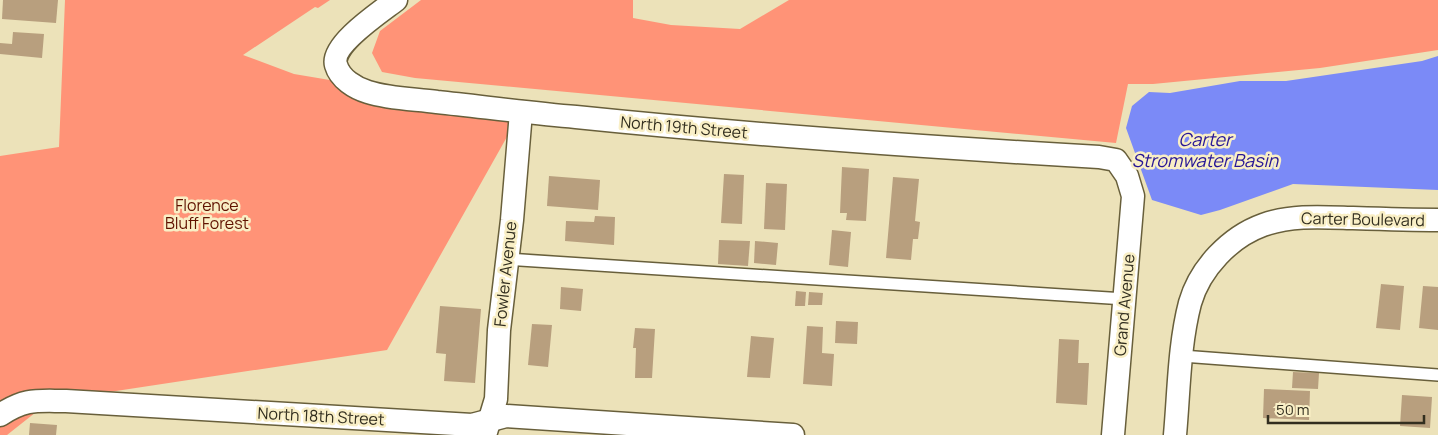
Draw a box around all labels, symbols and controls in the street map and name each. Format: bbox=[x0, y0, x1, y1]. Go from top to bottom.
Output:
street label: North 19th Street bbox=[619, 110, 749, 144]
water label: Carter Stromwater Basin bbox=[1132, 127, 1280, 172]
park label: Florence Bluff Forest bbox=[165, 194, 249, 234]
street label: Carter Boulevard bbox=[1301, 207, 1425, 231]
street label: Fowler Avenue bbox=[489, 220, 521, 328]
street label: Grand Avenue bbox=[1109, 253, 1139, 357]
scale bar bbox=[1268, 392, 1424, 424]
text: 50 m bbox=[1276, 399, 1310, 420]
street label: North 18th Street bbox=[257, 402, 385, 430]

